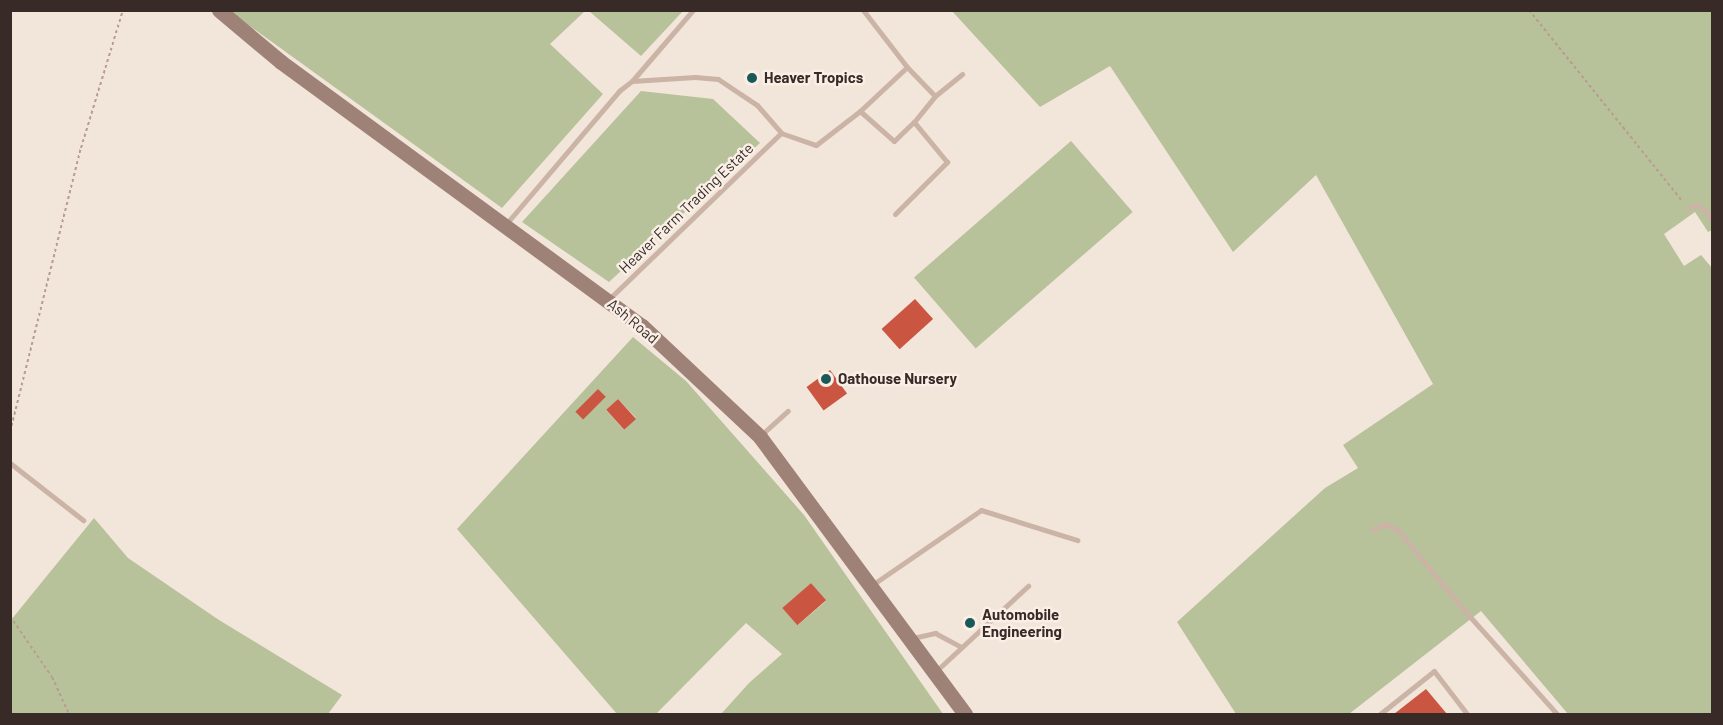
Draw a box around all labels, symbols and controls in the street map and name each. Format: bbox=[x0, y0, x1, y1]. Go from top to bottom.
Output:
place label: Heaver Tropics bbox=[764, 69, 863, 87]
marker: Heaver Tropics bbox=[745, 71, 759, 85]
street label: Heaver Farm Trading Estate bbox=[615, 139, 757, 277]
street label: Ash Road bbox=[604, 295, 662, 347]
place label: Oathouse Nursery bbox=[838, 370, 957, 388]
marker: Oathouse Nursery bbox=[819, 372, 833, 386]
place label: Automobile Engineering bbox=[982, 605, 1062, 640]
marker: Automobile Engineering bbox=[963, 616, 977, 630]

